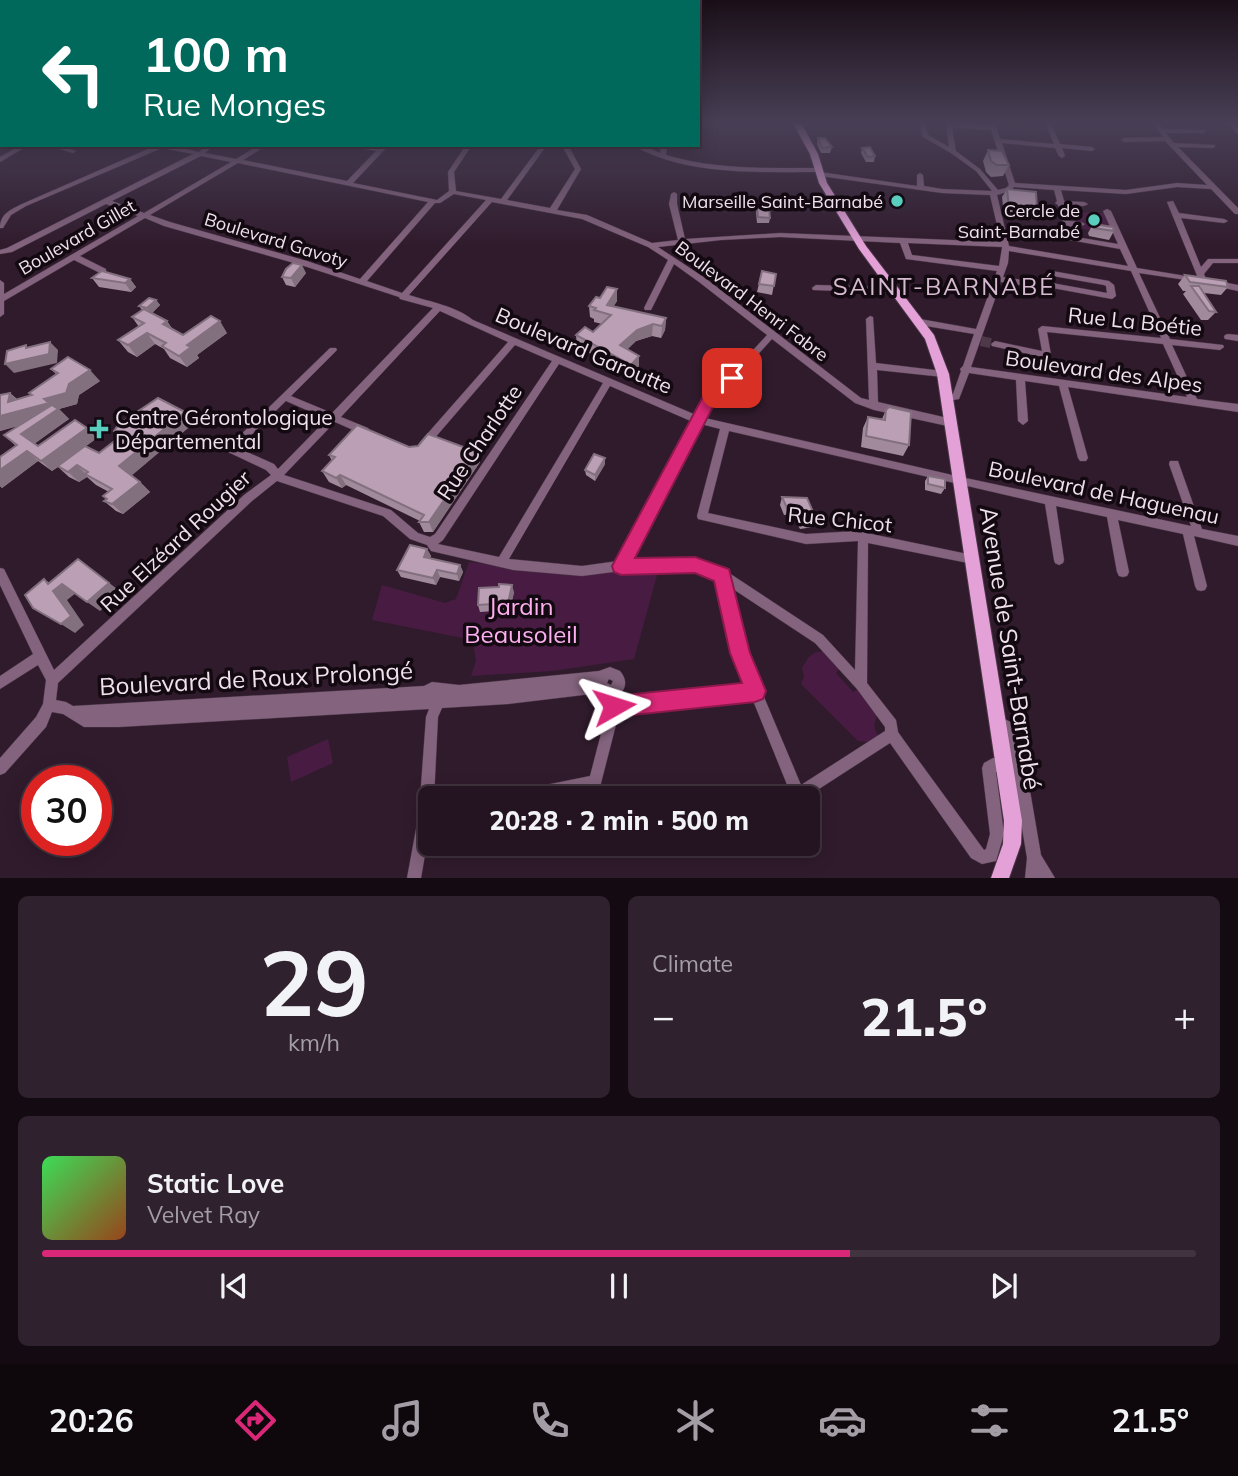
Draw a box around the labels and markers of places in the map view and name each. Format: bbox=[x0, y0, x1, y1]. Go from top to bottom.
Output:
place label: Marseille Saint-Barnabé bbox=[682, 190, 883, 213]
marker: Marseille Saint-Barnabé bbox=[889, 193, 905, 209]
place label: Cercle de Saint-Barnabé bbox=[958, 199, 1080, 243]
marker: Cercle de Saint-Barnabé bbox=[1086, 212, 1102, 228]
pin bbox=[702, 348, 762, 408]
place label: Centre Gérontologique Départemental bbox=[115, 404, 333, 454]
marker: Centre Gérontologique Départemental bbox=[89, 419, 109, 439]

